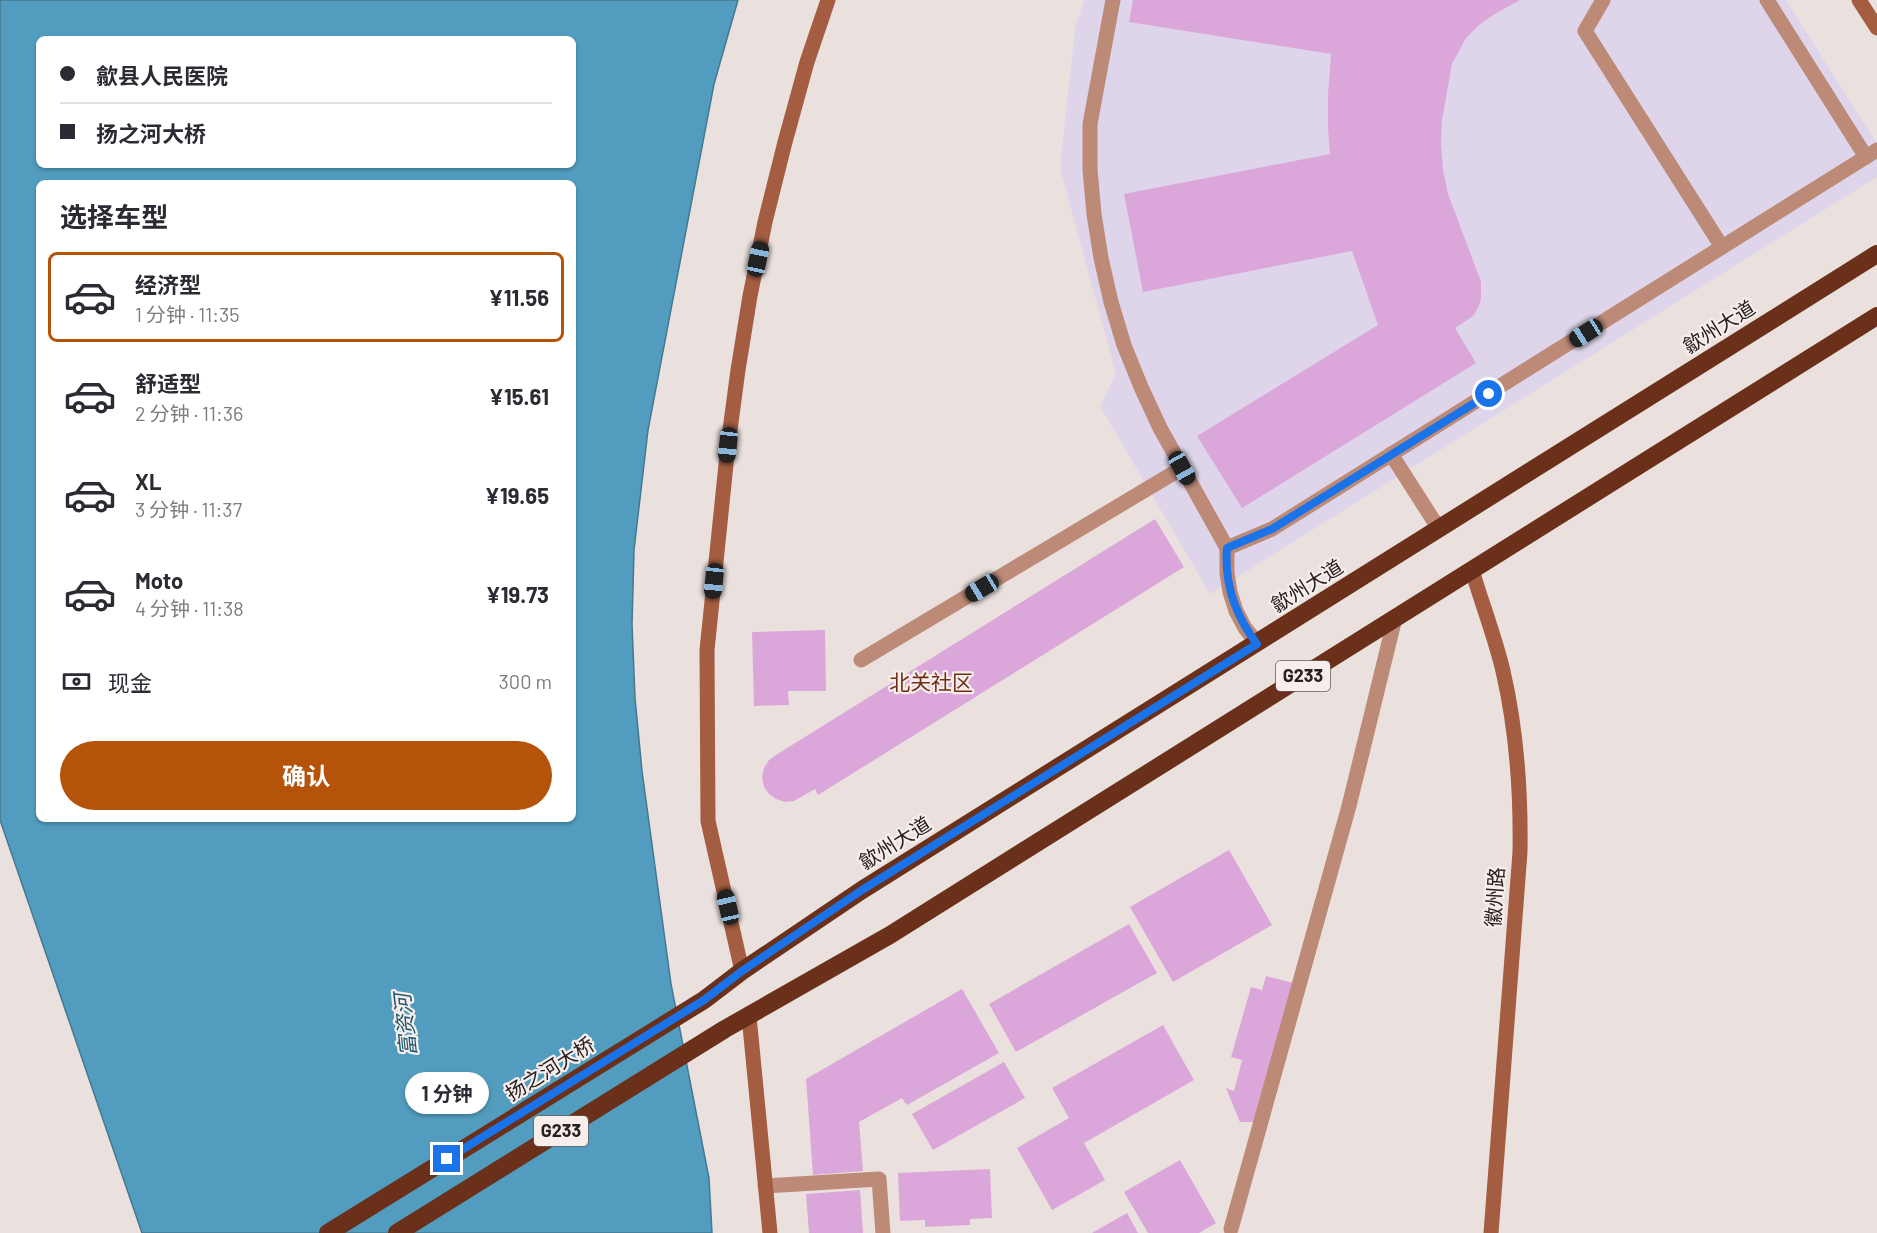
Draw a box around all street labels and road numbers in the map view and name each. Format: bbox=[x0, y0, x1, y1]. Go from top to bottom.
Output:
street label: 歙州大道 bbox=[1678, 295, 1759, 358]
street label: 歙州大道 bbox=[1266, 554, 1347, 617]
road number: G233 bbox=[1276, 661, 1330, 691]
street label: 歙州大道 bbox=[854, 811, 935, 874]
street label: 徽州路 bbox=[1480, 866, 1508, 928]
street label: 扬之河大桥 bbox=[501, 1031, 598, 1105]
road number: G233 bbox=[534, 1116, 588, 1146]

